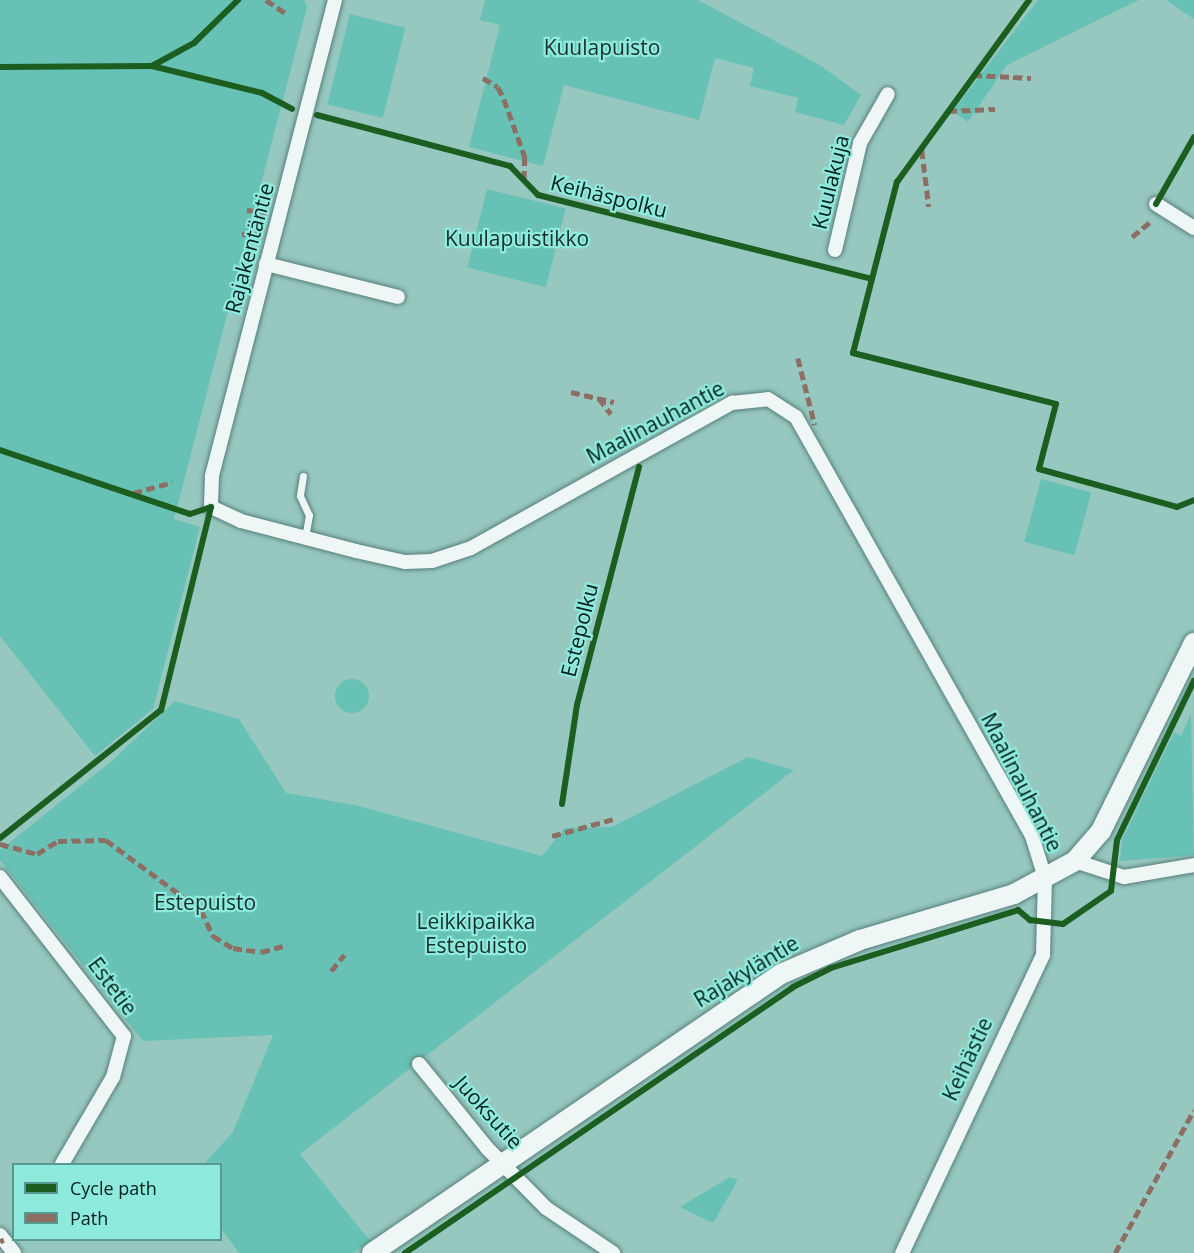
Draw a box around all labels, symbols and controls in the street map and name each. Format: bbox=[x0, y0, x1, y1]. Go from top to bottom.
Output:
park label: Kuulapuisto bbox=[544, 34, 660, 60]
street label: Kuulakuja bbox=[806, 132, 854, 232]
street label: Keihäspolku bbox=[548, 169, 670, 223]
street label: Rajakentäntie bbox=[219, 180, 279, 316]
park label: Kuulapuistikko bbox=[445, 225, 589, 251]
street label: Maalinauhantie bbox=[582, 375, 728, 469]
street label: Estepolku bbox=[555, 581, 603, 679]
street label: Maalinauhantie bbox=[976, 708, 1068, 856]
park label: Estepuisto bbox=[154, 889, 256, 915]
park label: Leikkipaikka Estepuisto bbox=[417, 908, 535, 958]
street label: Rajakyläntie bbox=[689, 930, 803, 1012]
street label: Estetie bbox=[83, 952, 143, 1020]
street label: Keihästie bbox=[937, 1013, 997, 1105]
street label: Juoksutie bbox=[450, 1070, 528, 1154]
legend bbox=[12, 1163, 222, 1241]
text: Cycle path bbox=[70, 1176, 157, 1200]
text: Path bbox=[70, 1206, 108, 1230]

